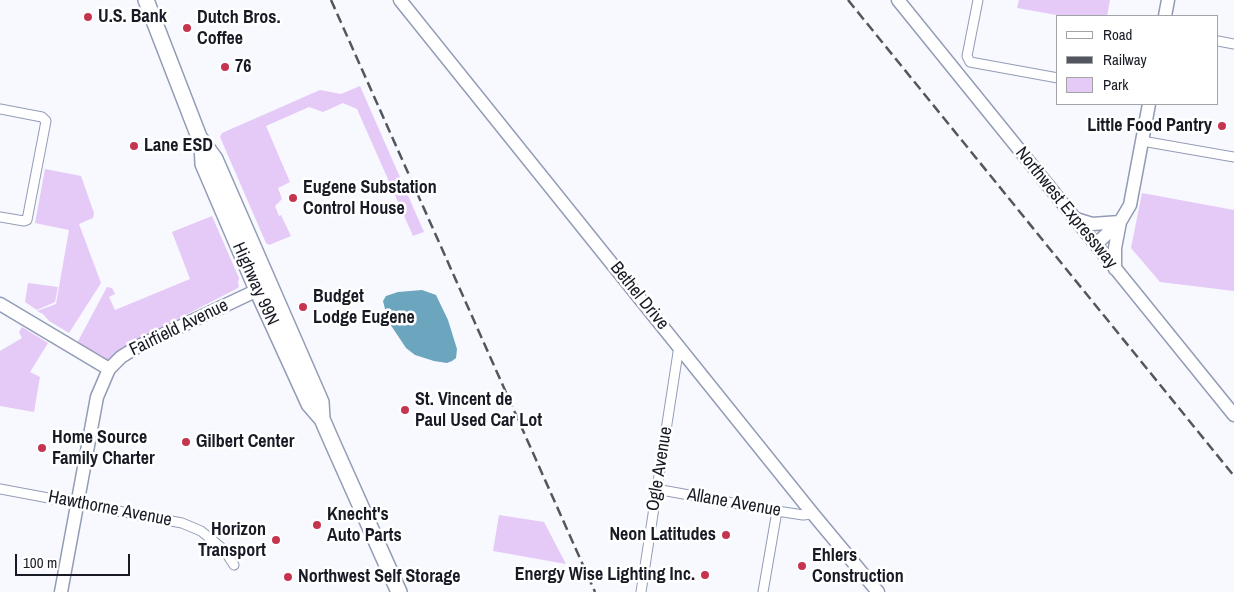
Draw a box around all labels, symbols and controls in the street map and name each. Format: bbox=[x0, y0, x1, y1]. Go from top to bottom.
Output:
place label: U.S. Bank bbox=[98, 6, 167, 28]
place label: Dutch Bros. Coffee bbox=[197, 7, 281, 50]
marker: U.S. Bank bbox=[82, 11, 94, 23]
legend bbox=[1056, 15, 1219, 105]
marker: Dutch Bros. Coffee bbox=[181, 22, 193, 34]
text: Road bbox=[1103, 24, 1132, 45]
text: Railway bbox=[1103, 49, 1147, 70]
place label: 76 bbox=[235, 56, 251, 78]
marker: 76 bbox=[219, 61, 231, 73]
text: Park bbox=[1103, 74, 1128, 95]
place label: Little Food Pantry bbox=[1087, 115, 1212, 137]
marker: Little Food Pantry bbox=[1216, 120, 1228, 132]
place label: Lane ESD bbox=[144, 135, 213, 157]
marker: Lane ESD bbox=[128, 140, 140, 152]
street label: Northwest Expressway bbox=[1010, 143, 1122, 273]
place label: Eugene Substation Control House bbox=[303, 177, 437, 220]
marker: Eugene Substation Control House bbox=[287, 192, 299, 204]
street label: Highway 99N bbox=[227, 239, 283, 329]
street label: Bethel Drive bbox=[605, 258, 673, 334]
place label: Budget Lodge Eugene bbox=[313, 286, 415, 328]
street label: Fairfield Avenue bbox=[126, 295, 232, 361]
marker: Budget Lodge Eugene bbox=[297, 301, 309, 313]
place label: St. Vincent de Paul Used Car Lot bbox=[415, 389, 542, 432]
marker: St. Vincent de Paul Used Car Lot bbox=[399, 404, 411, 416]
street label: Ogle Avenue bbox=[643, 425, 677, 513]
place label: Home Source Family Charter bbox=[52, 427, 155, 469]
place label: Gilbert Center bbox=[196, 431, 294, 453]
marker: Gilbert Center bbox=[180, 436, 192, 448]
marker: Home Source Family Charter bbox=[36, 442, 48, 454]
street label: Allane Avenue bbox=[685, 484, 783, 522]
street label: Hawthorne Avenue bbox=[46, 486, 174, 532]
place label: Knecht's Auto Parts bbox=[327, 504, 402, 546]
place label: Horizon Transport bbox=[198, 519, 266, 562]
marker: Knecht's Auto Parts bbox=[311, 519, 323, 531]
place label: Neon Latitudes bbox=[609, 524, 716, 546]
marker: Neon Latitudes bbox=[720, 529, 732, 541]
marker: Horizon Transport bbox=[270, 534, 282, 546]
scale bar bbox=[18, 544, 132, 576]
place label: Ehlers Construction bbox=[812, 545, 904, 588]
text: 100 m bbox=[23, 552, 57, 573]
marker: Ehlers Construction bbox=[796, 560, 808, 572]
place label: Energy Wise Lighting Inc. bbox=[515, 564, 695, 586]
place label: Northwest Self Storage bbox=[298, 566, 460, 588]
marker: Energy Wise Lighting Inc. bbox=[699, 569, 711, 581]
marker: Northwest Self Storage bbox=[282, 571, 294, 583]

